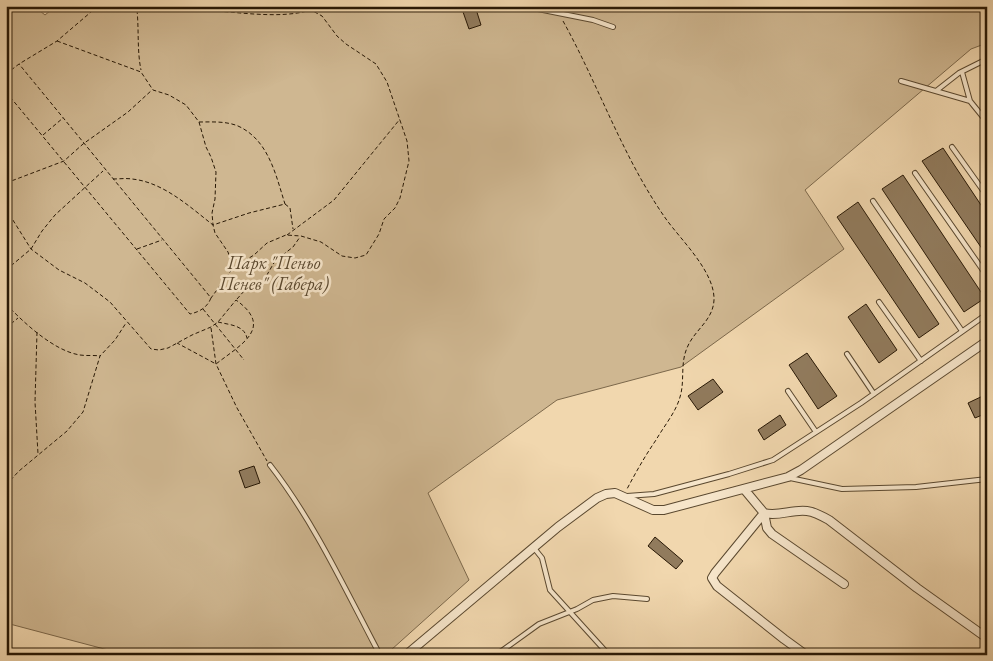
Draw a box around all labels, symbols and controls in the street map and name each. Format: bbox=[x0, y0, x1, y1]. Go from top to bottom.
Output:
park label: Парк "Пеньо Пенев" (Габера) bbox=[218, 251, 329, 296]

